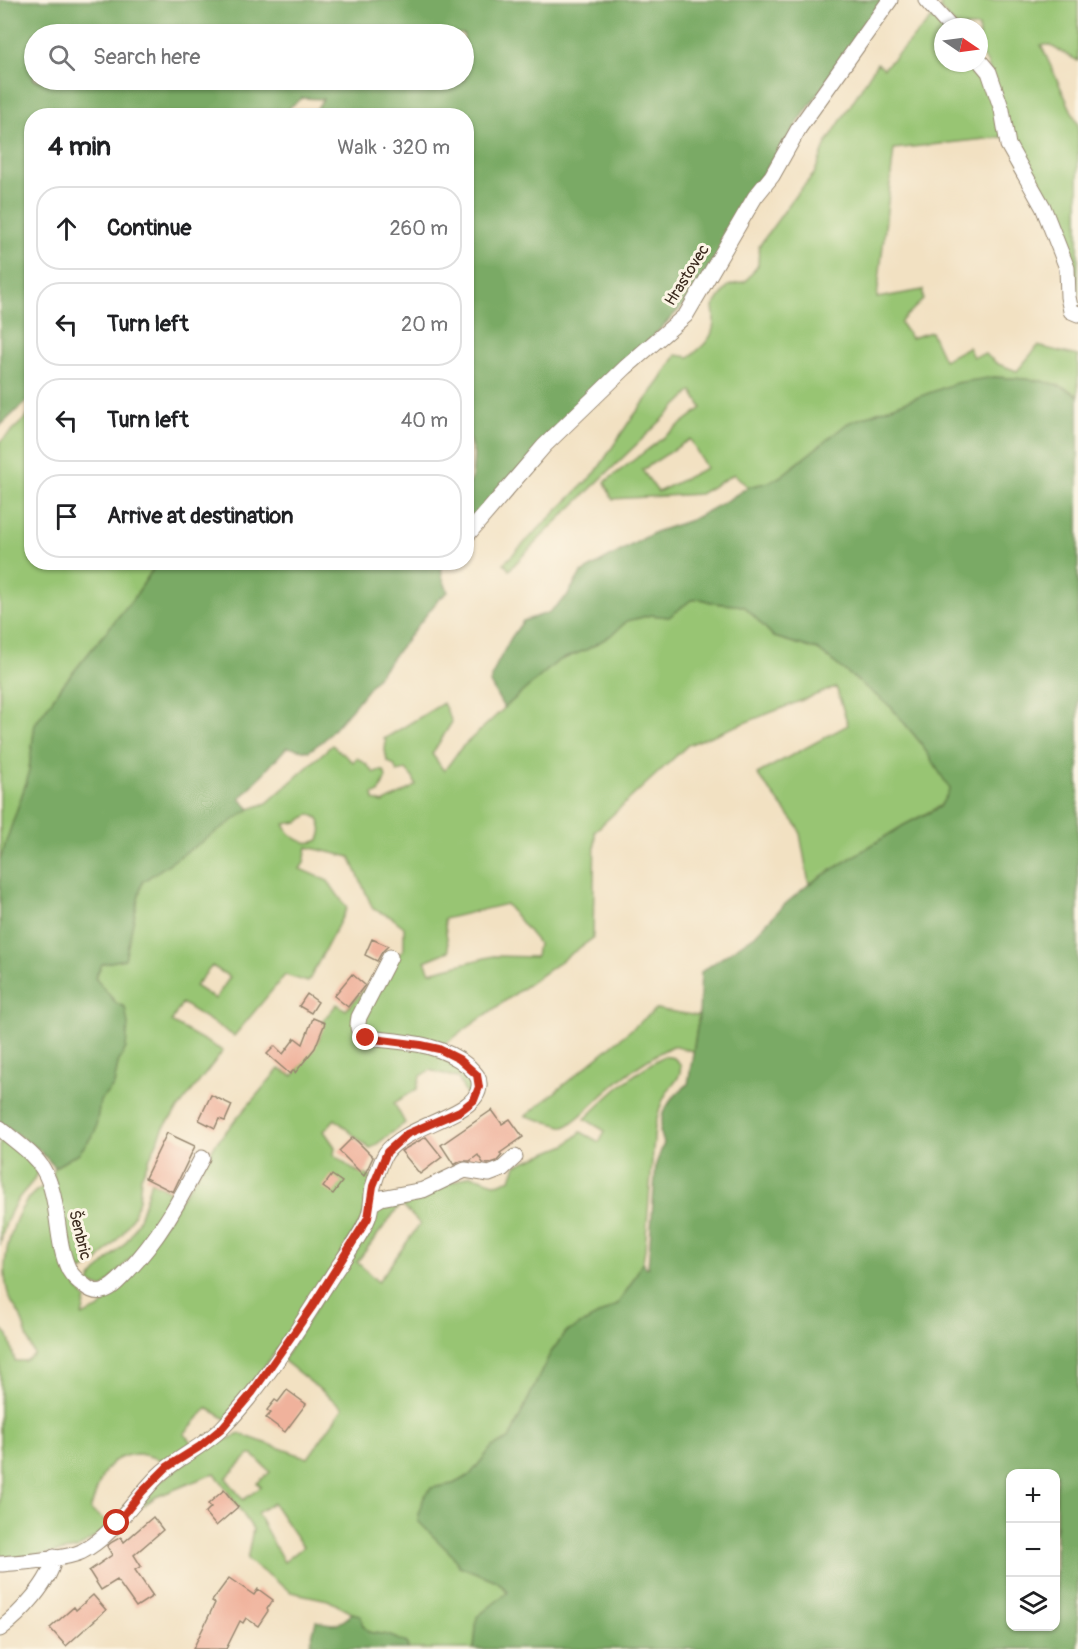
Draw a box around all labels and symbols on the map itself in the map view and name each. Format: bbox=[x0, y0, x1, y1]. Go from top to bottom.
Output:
north arrow bbox=[934, 18, 988, 72]
street label: Hrastovec bbox=[660, 241, 714, 309]
route end bbox=[352, 1024, 378, 1050]
street label: Šenbric bbox=[64, 1208, 97, 1262]
route start bbox=[103, 1509, 129, 1535]

